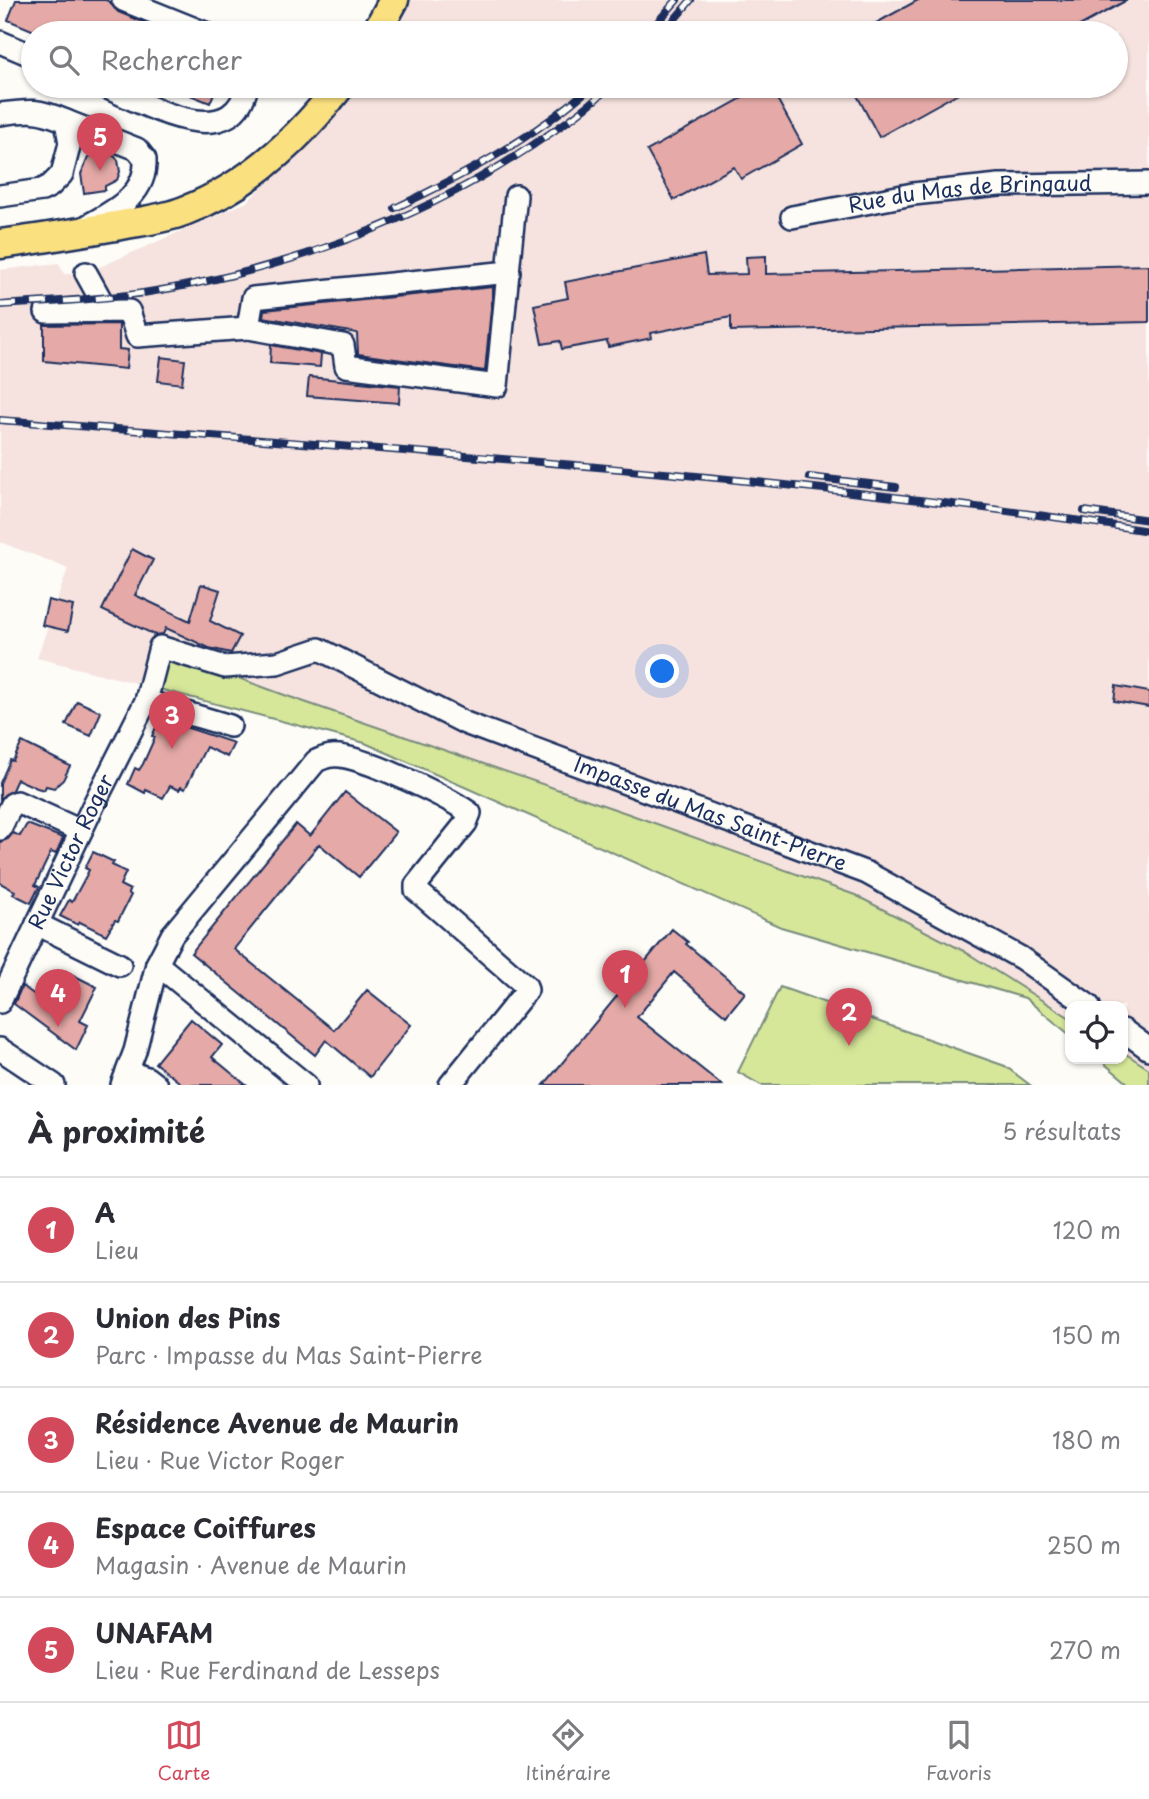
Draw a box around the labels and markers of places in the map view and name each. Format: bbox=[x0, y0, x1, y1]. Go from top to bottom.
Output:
pin: 5 bbox=[77, 113, 123, 171]
pin: 3 bbox=[149, 691, 195, 749]
pin: 1 bbox=[602, 950, 648, 1008]
pin: 4 bbox=[35, 969, 81, 1027]
pin: 2 bbox=[826, 988, 872, 1046]

